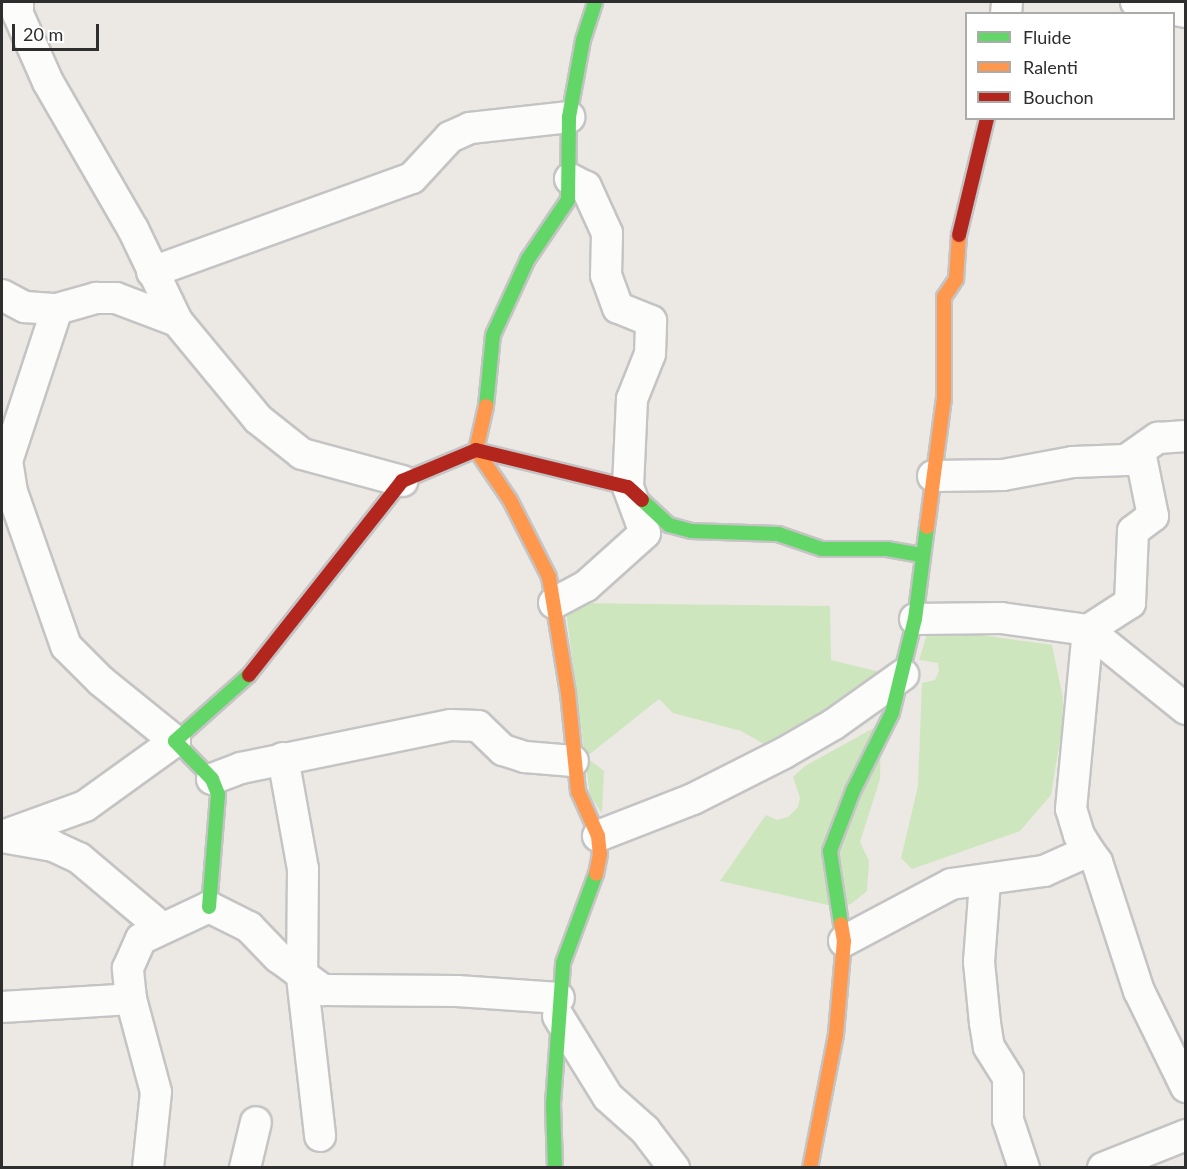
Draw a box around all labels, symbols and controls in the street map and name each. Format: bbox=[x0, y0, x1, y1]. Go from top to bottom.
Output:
scale bar bbox=[15, 12, 102, 50]
legend bbox=[965, 12, 1175, 120]
text: 20 m bbox=[23, 23, 63, 45]
text: Fluide bbox=[1023, 26, 1071, 48]
text: Ralenti bbox=[1023, 56, 1078, 78]
text: Bouchon bbox=[1023, 86, 1094, 108]

